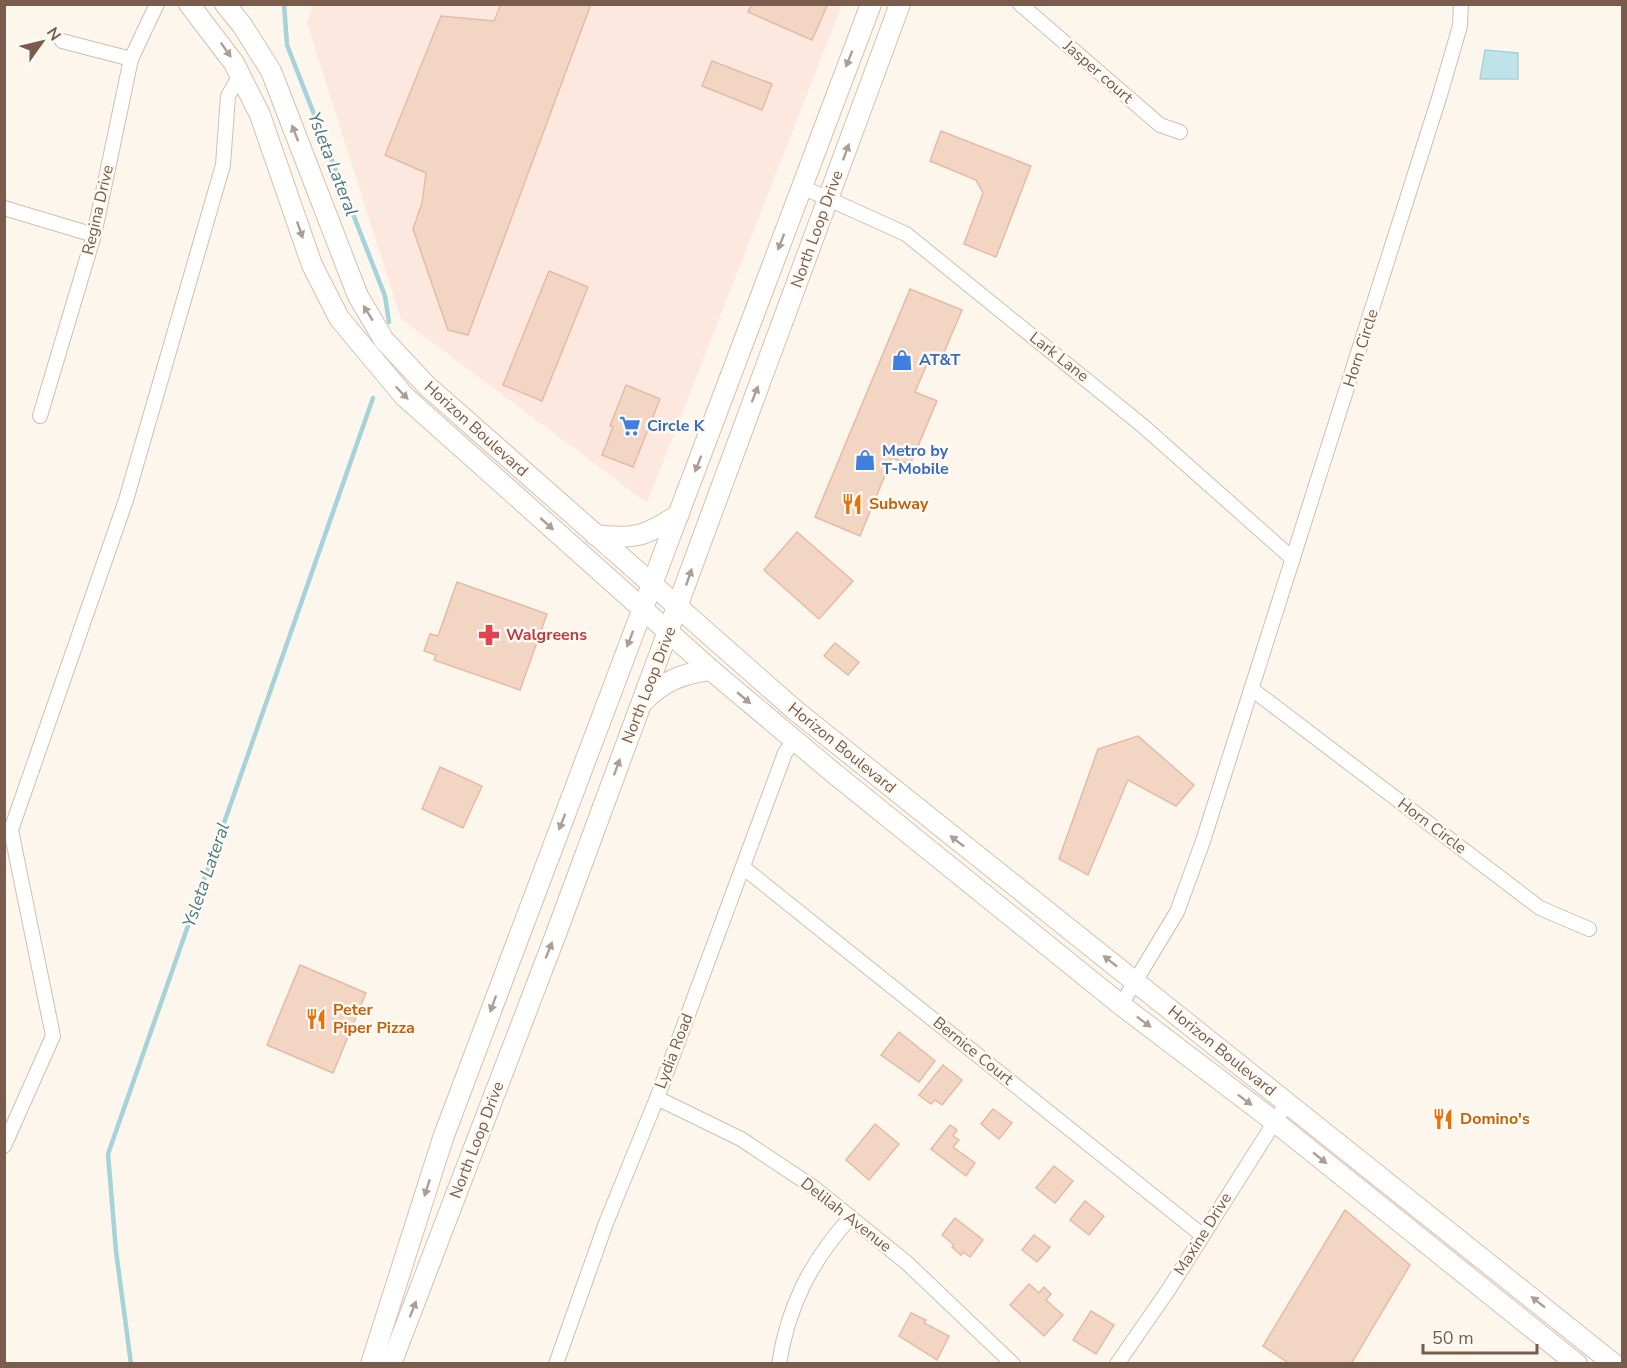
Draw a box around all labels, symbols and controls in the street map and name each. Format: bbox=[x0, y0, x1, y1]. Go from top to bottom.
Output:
north arrow bbox=[12, 12, 72, 72]
text: N bbox=[41, 23, 66, 45]
street label: Jasper court bbox=[1058, 35, 1138, 109]
one-way arrow bbox=[220, 42, 232, 58]
one-way arrow bbox=[844, 50, 854, 68]
water label: Ysleta Lateral bbox=[302, 109, 364, 219]
one-way arrow bbox=[290, 124, 299, 142]
one-way arrow bbox=[841, 143, 851, 161]
street label: Regina Drive bbox=[77, 163, 119, 257]
street label: North Loop Drive bbox=[786, 167, 848, 291]
one-way arrow bbox=[296, 221, 306, 239]
one-way arrow bbox=[776, 233, 786, 251]
one-way arrow bbox=[363, 305, 374, 322]
street label: Horn Circle bbox=[1338, 306, 1384, 390]
street label: Lark Lane bbox=[1025, 327, 1093, 387]
shop icon: AT&T bbox=[890, 348, 914, 372]
place label: AT&T bbox=[919, 349, 960, 371]
street label: Horizon Boulevard bbox=[419, 376, 533, 482]
one-way arrow bbox=[751, 384, 761, 402]
one-way arrow bbox=[395, 386, 409, 400]
supermarket icon: Circle K bbox=[618, 414, 642, 438]
place label: Circle K bbox=[647, 415, 706, 437]
place label: Metro by T-Mobile bbox=[882, 440, 949, 480]
shop icon: Metro by T-Mobile bbox=[853, 448, 877, 472]
one-way arrow bbox=[693, 455, 703, 473]
restaurant icon: Subway bbox=[840, 492, 864, 516]
place label: Subway bbox=[869, 493, 929, 515]
one-way arrow bbox=[539, 517, 554, 530]
one-way arrow bbox=[684, 568, 694, 586]
pharmacy icon: Walgreens bbox=[477, 623, 501, 647]
street label: North Loop Drive bbox=[617, 623, 681, 747]
place label: Walgreens bbox=[506, 624, 587, 646]
one-way arrow bbox=[625, 631, 635, 649]
one-way arrow bbox=[736, 691, 751, 704]
street label: Horizon Boulevard bbox=[783, 698, 901, 798]
one-way arrow bbox=[613, 758, 623, 776]
street label: Horn Circle bbox=[1393, 793, 1471, 859]
one-way arrow bbox=[556, 813, 566, 831]
water label: Ysleta Lateral bbox=[177, 819, 235, 931]
one-way arrow bbox=[949, 834, 965, 847]
one-way arrow bbox=[545, 941, 555, 959]
one-way arrow bbox=[1103, 955, 1118, 967]
one-way arrow bbox=[488, 996, 498, 1014]
place label: Peter Piper Pizza bbox=[333, 999, 415, 1039]
street label: Horizon Boulevard bbox=[1163, 1001, 1281, 1101]
restaurant icon: Peter Piper Pizza bbox=[304, 1007, 328, 1031]
street label: Lydia Road bbox=[650, 1010, 698, 1092]
street label: Bernice Court bbox=[928, 1012, 1018, 1090]
one-way arrow bbox=[1136, 1016, 1152, 1029]
street label: North Loop Drive bbox=[445, 1078, 509, 1202]
one-way arrow bbox=[1238, 1093, 1253, 1105]
restaurant icon: Domino's bbox=[1431, 1107, 1455, 1131]
place label: Domino's bbox=[1460, 1108, 1530, 1130]
one-way arrow bbox=[1313, 1152, 1328, 1164]
street label: Delilah Avenue bbox=[796, 1173, 896, 1257]
one-way arrow bbox=[422, 1179, 432, 1197]
street label: Maxine Drive bbox=[1169, 1188, 1237, 1280]
one-way arrow bbox=[1530, 1296, 1546, 1309]
one-way arrow bbox=[409, 1300, 418, 1318]
scale bar bbox=[1423, 1317, 1537, 1355]
text: 50 m bbox=[1432, 1326, 1474, 1350]

